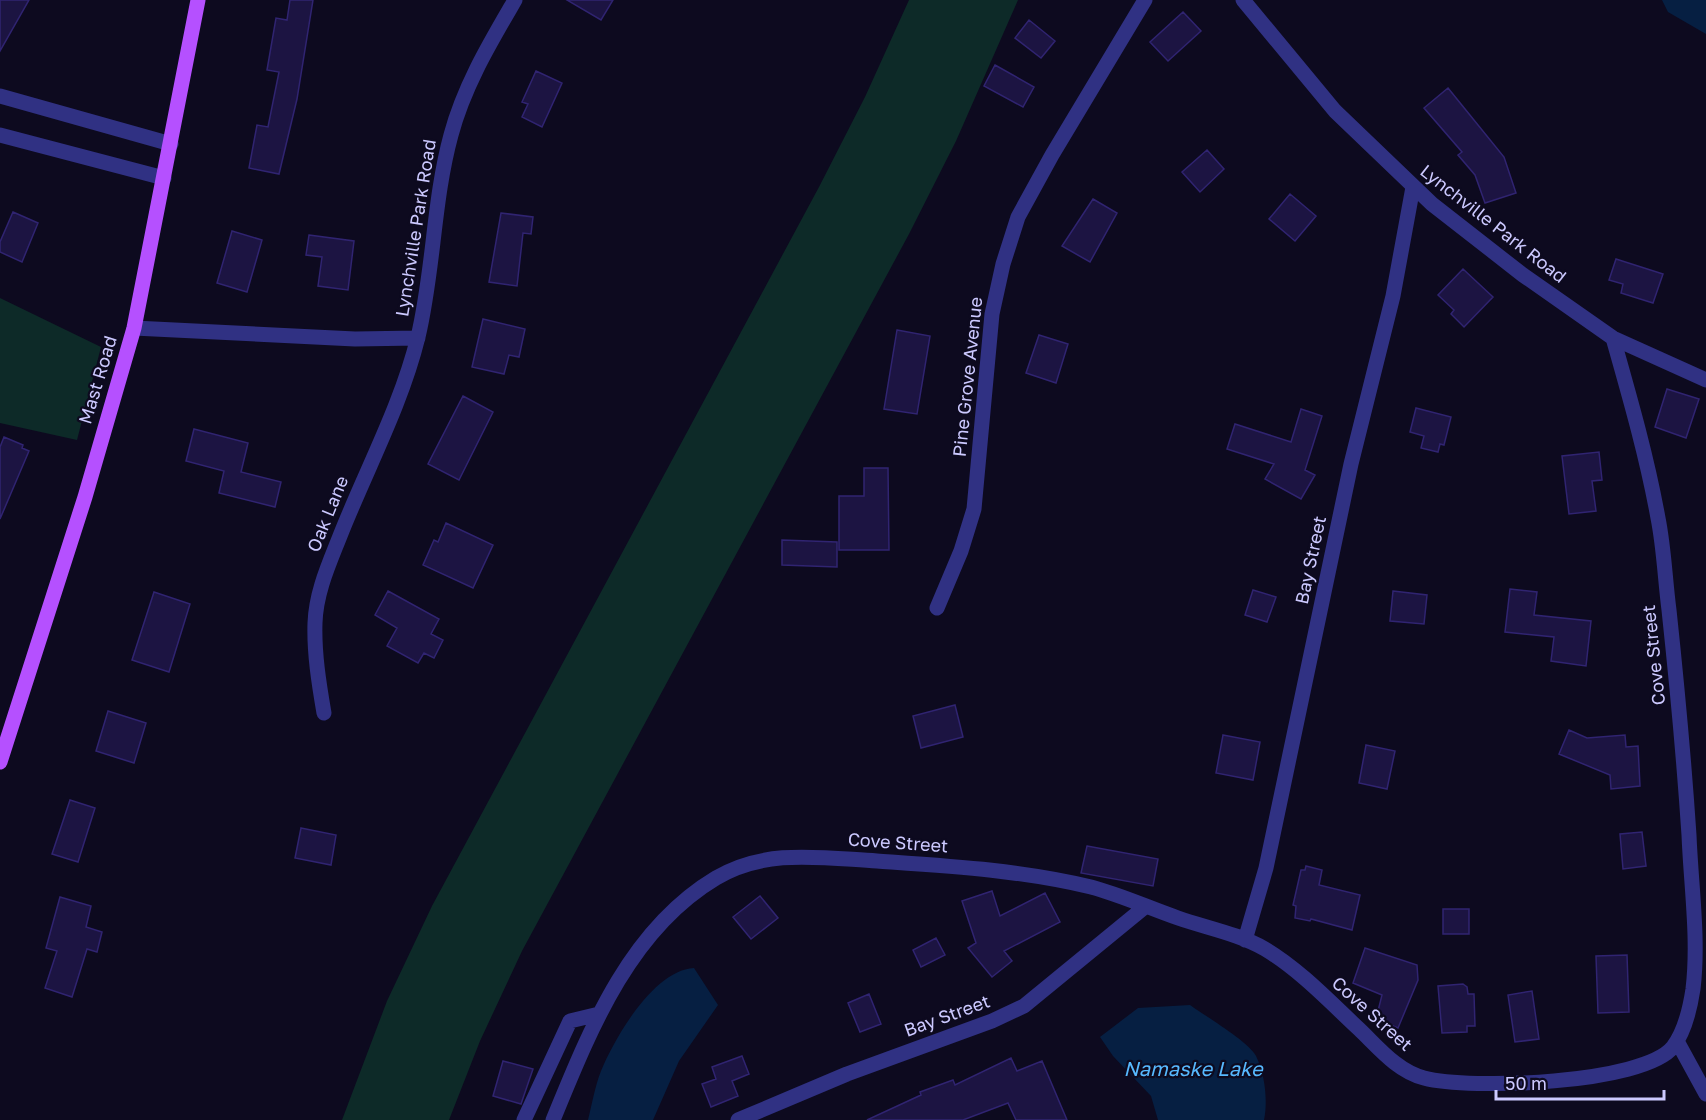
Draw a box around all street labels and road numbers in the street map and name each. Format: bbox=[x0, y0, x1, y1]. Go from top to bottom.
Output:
street label: Lynchville Park Road bbox=[390, 138, 440, 318]
street label: Lynchville Park Road bbox=[1416, 159, 1571, 287]
street label: Pine Grove Avenue bbox=[948, 296, 986, 458]
street label: Mast Road bbox=[73, 333, 121, 426]
street label: Oak Lane bbox=[302, 472, 352, 555]
street label: Bay Street bbox=[1290, 514, 1330, 606]
street label: Cove Street bbox=[1637, 604, 1669, 706]
street label: Cove Street bbox=[847, 828, 949, 856]
street label: Cove Street bbox=[1328, 971, 1417, 1055]
street label: Bay Street bbox=[901, 989, 993, 1041]

